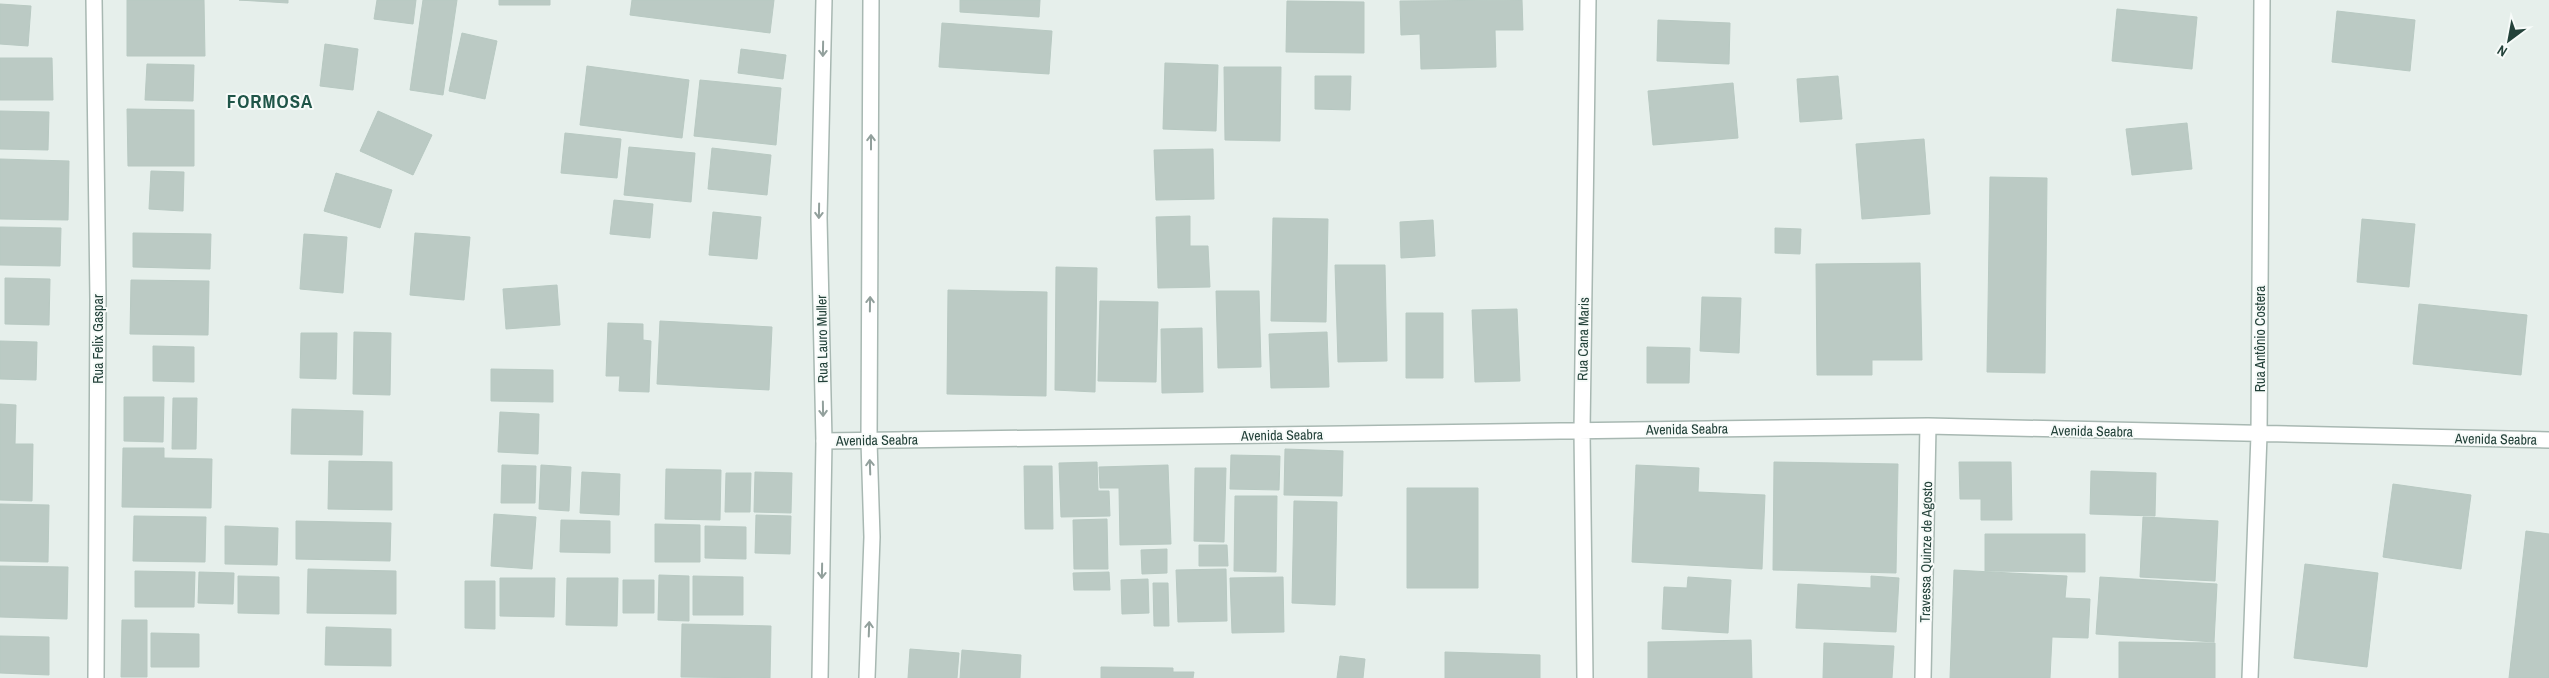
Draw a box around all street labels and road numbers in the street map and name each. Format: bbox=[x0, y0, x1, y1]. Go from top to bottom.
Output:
street label: Rua Antônio Costera bbox=[2251, 285, 2269, 392]
street label: Rua Felix Gaspar bbox=[89, 294, 107, 384]
street label: Rua Lauro Muller bbox=[812, 295, 832, 383]
street label: Rua Cana Maris bbox=[1573, 297, 1593, 381]
street label: Avenida Seabra bbox=[1645, 419, 1729, 439]
street label: Avenida Seabra bbox=[2050, 421, 2134, 441]
street label: Avenida Seabra bbox=[1240, 425, 1324, 445]
street label: Avenida Seabra bbox=[2454, 429, 2538, 449]
street label: Avenida Seabra bbox=[835, 430, 919, 450]
street label: Travessa Quinze de Agosto bbox=[1916, 481, 1936, 623]

